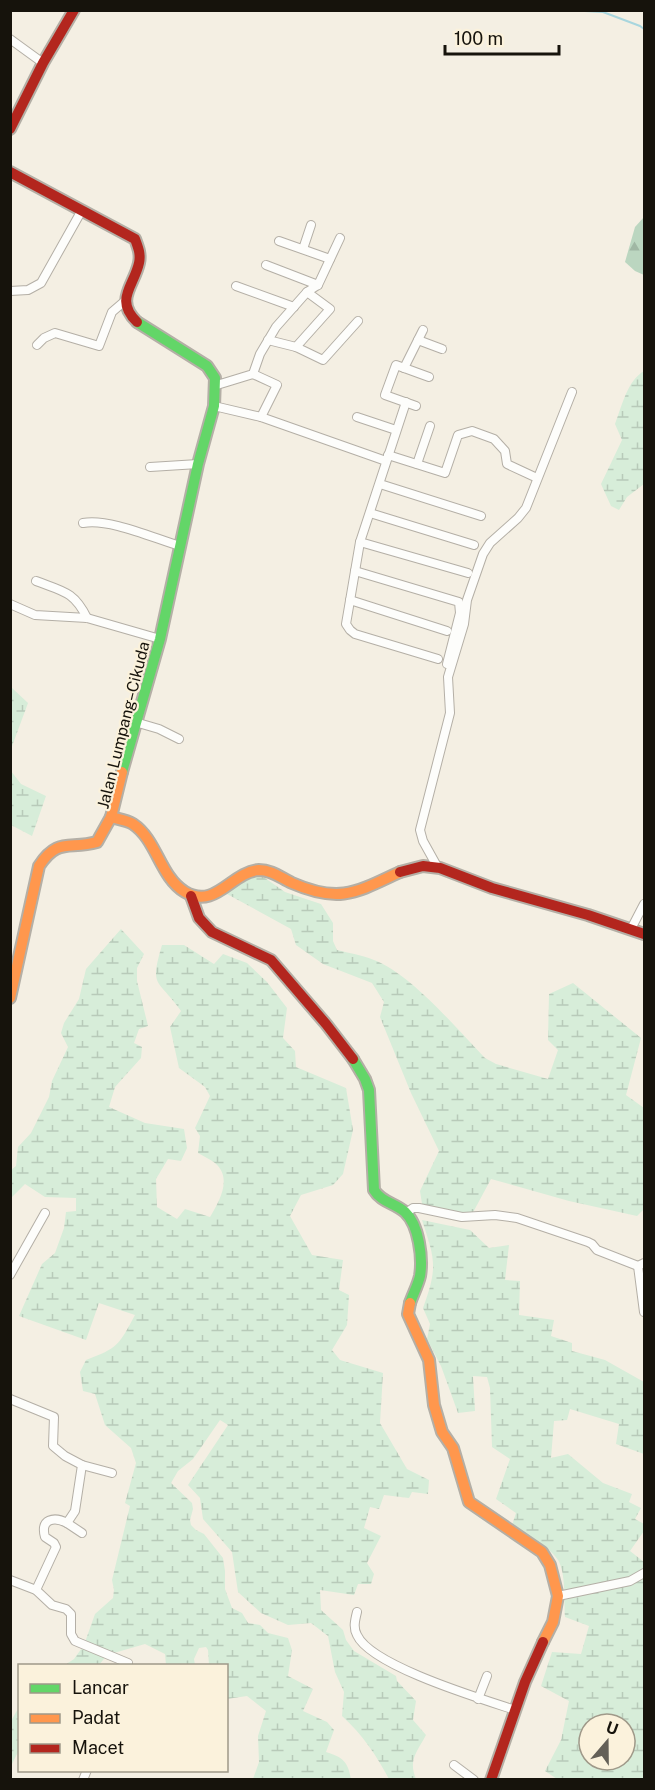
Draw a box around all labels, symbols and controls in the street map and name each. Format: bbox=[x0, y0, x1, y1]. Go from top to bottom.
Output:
scale bar bbox=[445, 18, 559, 56]
text: 100 m bbox=[454, 28, 503, 49]
street label: Jalan Lumpang–Cikuda bbox=[94, 640, 153, 811]
legend bbox=[18, 1664, 228, 1772]
text: Lancar bbox=[72, 1677, 129, 1698]
text: Padat bbox=[72, 1707, 121, 1728]
north arrow bbox=[577, 1712, 637, 1772]
text: U bbox=[603, 1717, 621, 1739]
text: Macet bbox=[72, 1737, 124, 1758]

